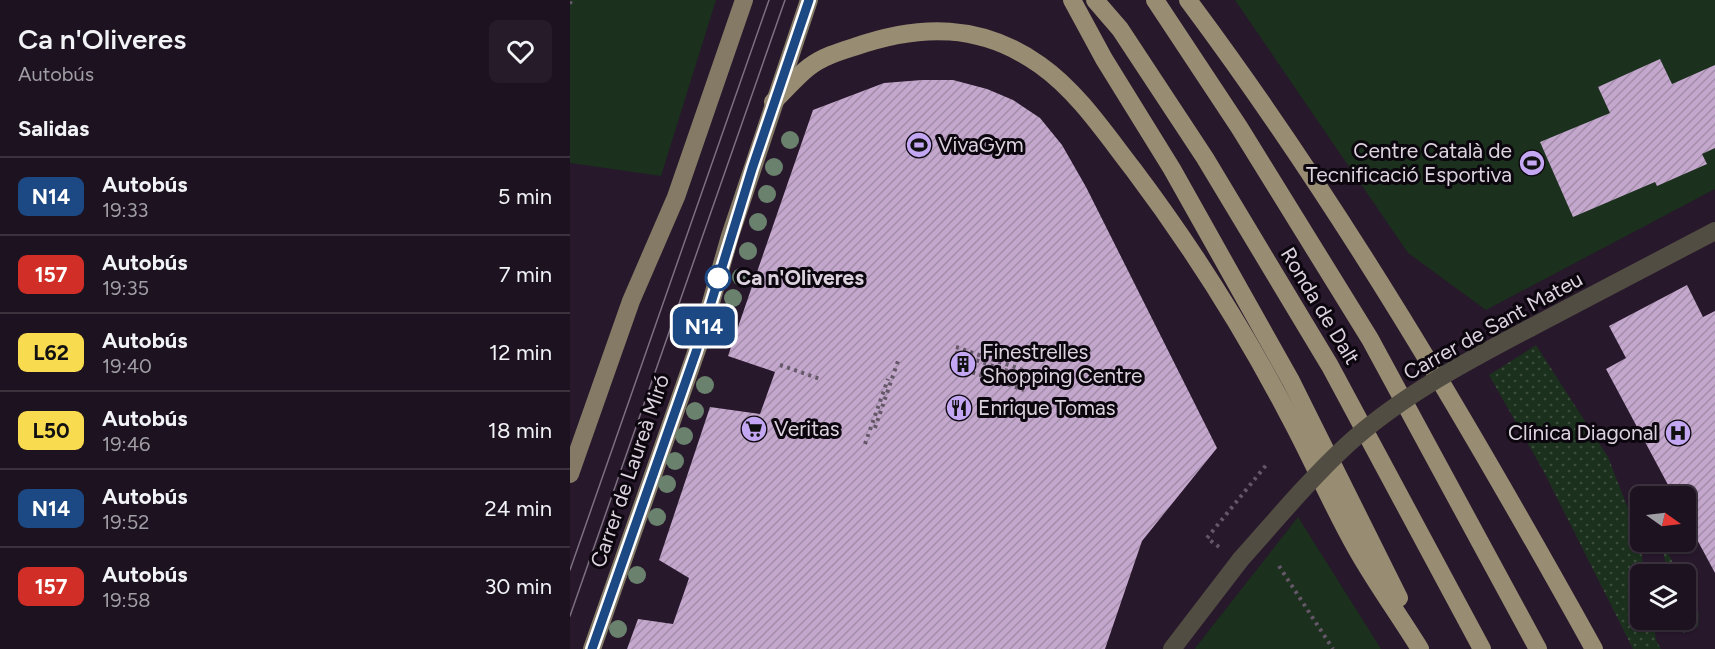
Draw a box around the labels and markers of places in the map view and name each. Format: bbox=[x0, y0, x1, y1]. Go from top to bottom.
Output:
sports icon: VivaGym bbox=[904, 130, 934, 160]
place label: VivaGym bbox=[938, 132, 1024, 157]
place label: Centre Català de Tecnificació Esportiva bbox=[1306, 138, 1512, 187]
sports icon: Centre Català de Tecnificació Esportiva bbox=[1517, 148, 1547, 178]
marker: Ca n'Oliveres bbox=[705, 265, 731, 291]
place label: Ca n'Oliveres bbox=[736, 265, 864, 290]
place label: Finestrelles Shopping Centre bbox=[982, 339, 1143, 388]
building icon: Finestrelles Shopping Centre bbox=[948, 349, 978, 379]
restaurant icon: Enrique Tomas bbox=[944, 393, 974, 423]
place label: Enrique Tomas bbox=[978, 395, 1115, 420]
supermarket icon: Veritas bbox=[739, 414, 769, 444]
place label: Veritas bbox=[774, 416, 840, 441]
hospital icon: Clínica Diagonal bbox=[1663, 418, 1693, 448]
place label: Clínica Diagonal bbox=[1508, 420, 1658, 445]

